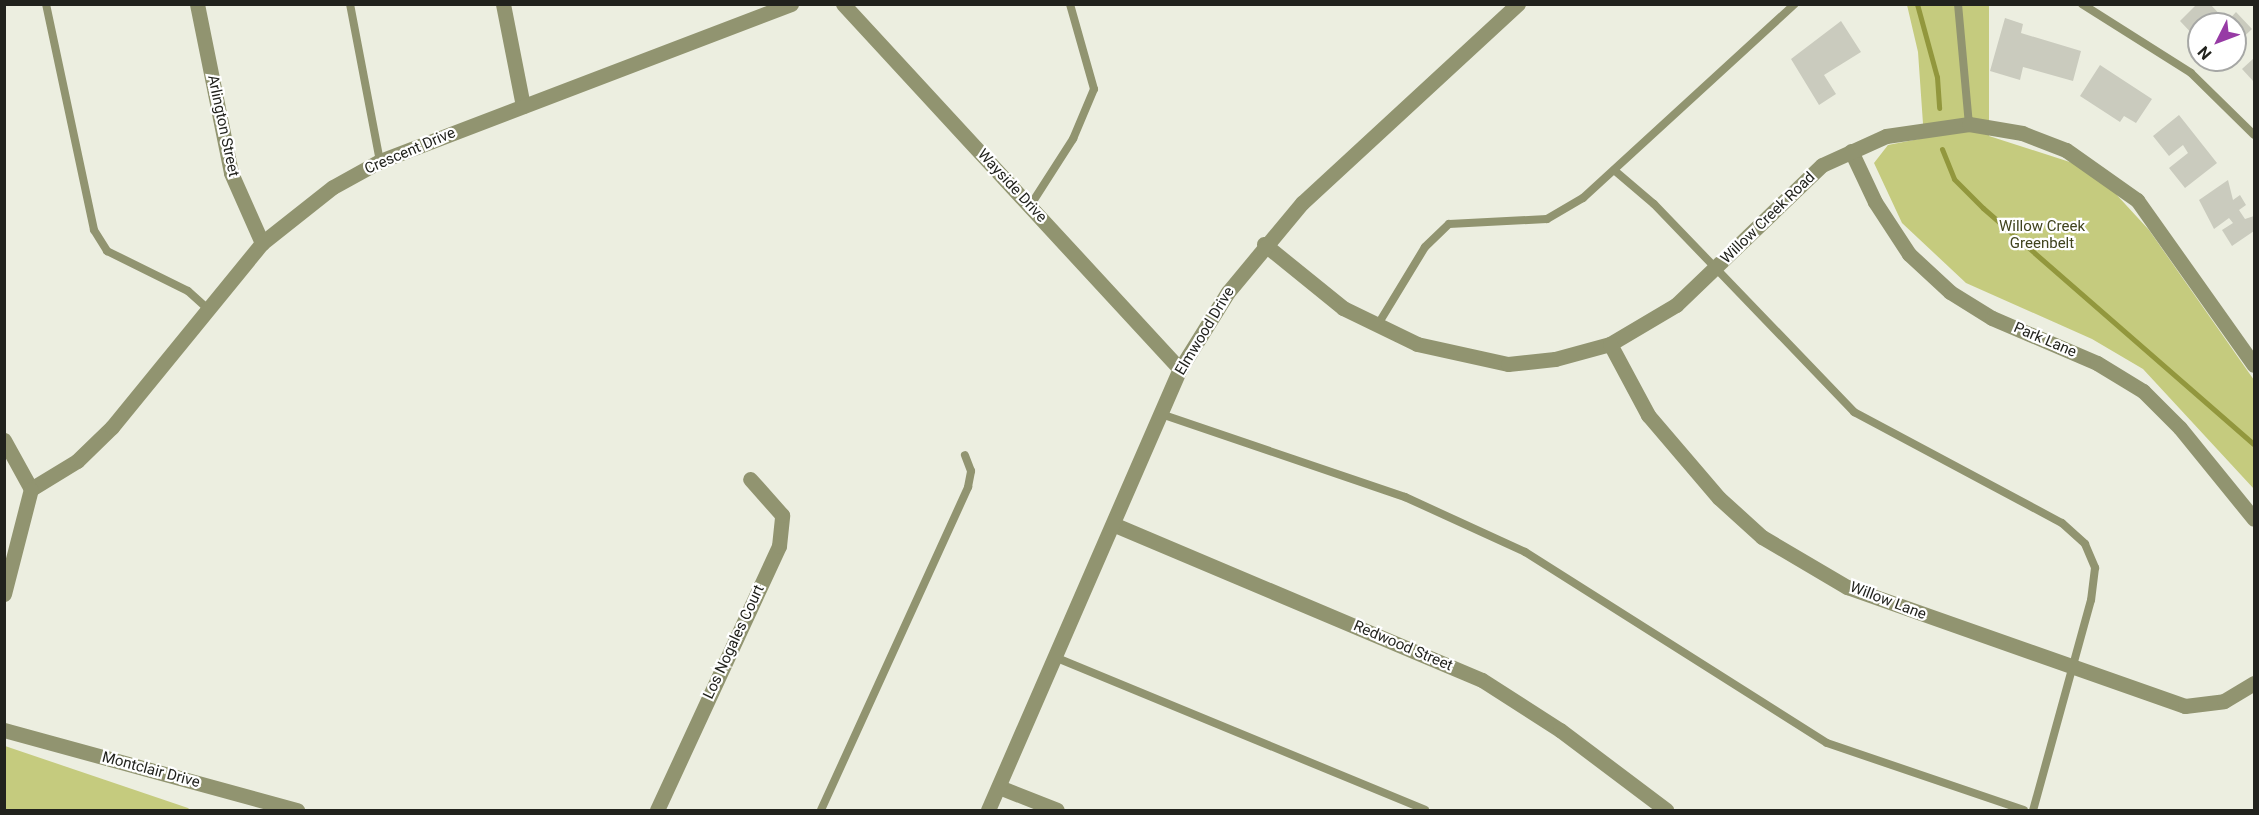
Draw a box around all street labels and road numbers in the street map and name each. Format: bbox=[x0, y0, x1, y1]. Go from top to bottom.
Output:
street label: Arlington Street bbox=[203, 73, 243, 179]
street label: Crescent Drive bbox=[362, 124, 458, 178]
street label: Wayside Drive bbox=[974, 146, 1050, 226]
street label: Willow Creek Road bbox=[1717, 168, 1819, 268]
street label: Elmwood Drive bbox=[1172, 284, 1238, 378]
street label: Park Lane bbox=[2011, 319, 2079, 361]
street label: Willow Lane bbox=[1847, 578, 1929, 624]
street label: Los Nogales Court bbox=[700, 582, 768, 702]
street label: Redwood Street bbox=[1351, 617, 1455, 675]
street label: Montclair Drive bbox=[100, 748, 202, 792]

